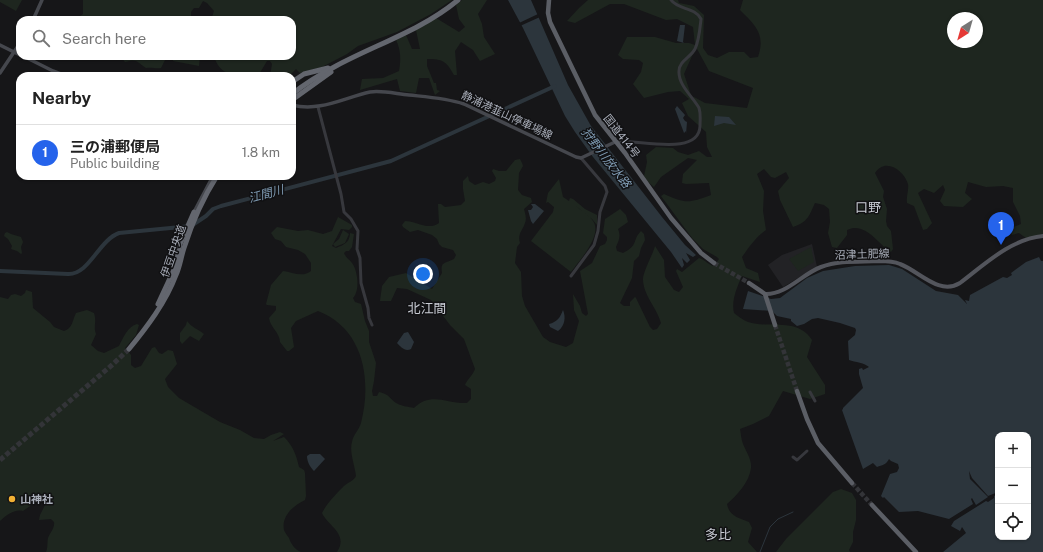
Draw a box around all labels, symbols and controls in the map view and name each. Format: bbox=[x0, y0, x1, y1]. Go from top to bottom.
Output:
north arrow bbox=[947, 12, 983, 48]
search box bbox=[16, 16, 296, 60]
icon: search bbox=[30, 27, 52, 49]
text: Search here bbox=[62, 30, 146, 47]
text: Nearby bbox=[32, 88, 91, 108]
street label: 静浦港韮山停車場線 bbox=[460, 89, 554, 141]
street label: 国道414号 bbox=[601, 112, 643, 160]
water label: 狩野川放水路 bbox=[578, 125, 634, 191]
text: 三の浦郵便局 bbox=[70, 138, 160, 155]
text: 1 bbox=[42, 145, 48, 160]
text: 1.8 km bbox=[242, 145, 280, 160]
text: Public building bbox=[70, 156, 160, 171]
water label: 江間川 bbox=[247, 182, 287, 205]
district label: 口野 bbox=[855, 200, 881, 215]
pin: 1 bbox=[988, 212, 1014, 245]
street label: 伊豆中央道 bbox=[158, 223, 188, 279]
street label: 沼津土肥線 bbox=[834, 247, 890, 261]
your location bbox=[413, 264, 433, 284]
district label: 北江間 bbox=[407, 301, 447, 316]
map controls bbox=[995, 432, 1031, 540]
button: + bbox=[995, 432, 1031, 468]
button: − bbox=[995, 468, 1031, 504]
place label: 山神社 bbox=[20, 493, 53, 505]
marker: 山神社 bbox=[7, 494, 17, 504]
button: locate bbox=[995, 504, 1031, 540]
district label: 多比 bbox=[705, 527, 731, 542]

